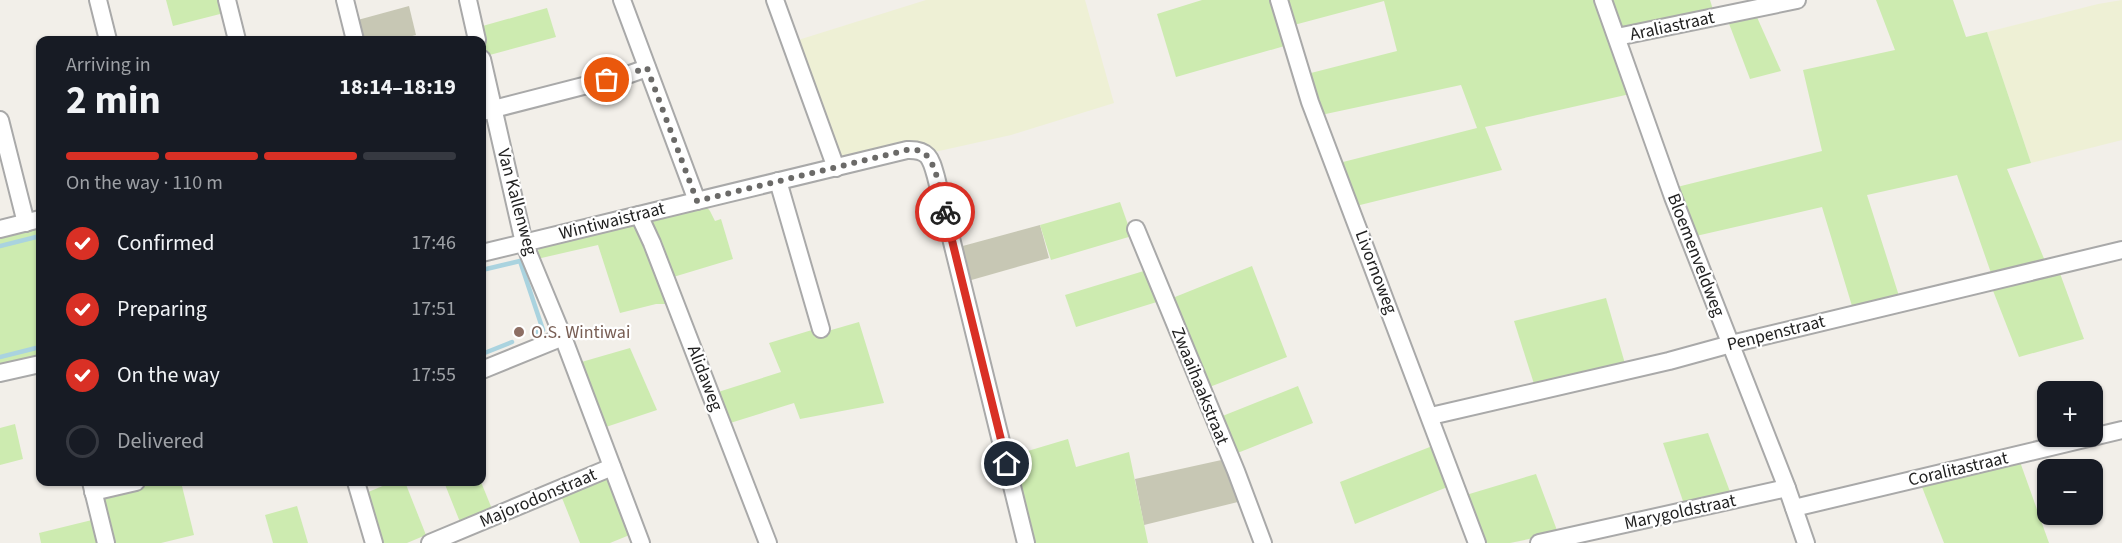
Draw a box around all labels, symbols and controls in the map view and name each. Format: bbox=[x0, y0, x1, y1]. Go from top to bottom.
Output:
street label: Araliastraat bbox=[1627, 5, 1717, 47]
text: Arriving in bbox=[66, 51, 151, 79]
pin bbox=[581, 54, 632, 105]
icon: bag bbox=[590, 63, 623, 96]
text: 18:14–18:19 bbox=[339, 71, 456, 103]
text: 2 min bbox=[66, 73, 161, 129]
street label: Van Kallenweg bbox=[491, 146, 543, 258]
text: On the way · 110 m bbox=[66, 169, 223, 197]
courier bbox=[915, 182, 975, 242]
street label: Bloemenveldweg bbox=[1661, 190, 1731, 320]
street label: Wintiwaistraat bbox=[556, 196, 668, 246]
icon: bike bbox=[929, 196, 962, 229]
icon: check bbox=[66, 227, 99, 260]
text: Confirmed bbox=[117, 227, 214, 259]
street label: Livornoweg bbox=[1349, 227, 1403, 317]
text: 17:46 bbox=[411, 229, 456, 257]
icon: check bbox=[66, 293, 99, 326]
text: Preparing bbox=[117, 293, 207, 325]
text: 17:51 bbox=[411, 295, 456, 323]
street label: Penpenstraat bbox=[1724, 309, 1828, 357]
place label: O.S. Wintiwai bbox=[531, 320, 630, 345]
street label: Zwaaihaakstraat bbox=[1165, 324, 1235, 448]
marker: O.S. Wintiwai bbox=[512, 325, 526, 339]
street label: Alidaweg bbox=[681, 342, 729, 414]
icon: check bbox=[66, 359, 99, 392]
text: On the way bbox=[117, 359, 220, 391]
text: 17:55 bbox=[411, 361, 456, 389]
map controls bbox=[2037, 381, 2103, 525]
button: + bbox=[2037, 381, 2103, 447]
text: Delivered bbox=[117, 425, 204, 457]
pin bbox=[981, 438, 1032, 489]
street label: Coralitastraat bbox=[1906, 445, 2010, 493]
icon: home bbox=[990, 447, 1023, 480]
button: − bbox=[2037, 459, 2103, 525]
street label: Majorodonstraat bbox=[476, 462, 600, 534]
street label: Marygoldstraat bbox=[1622, 488, 1738, 536]

